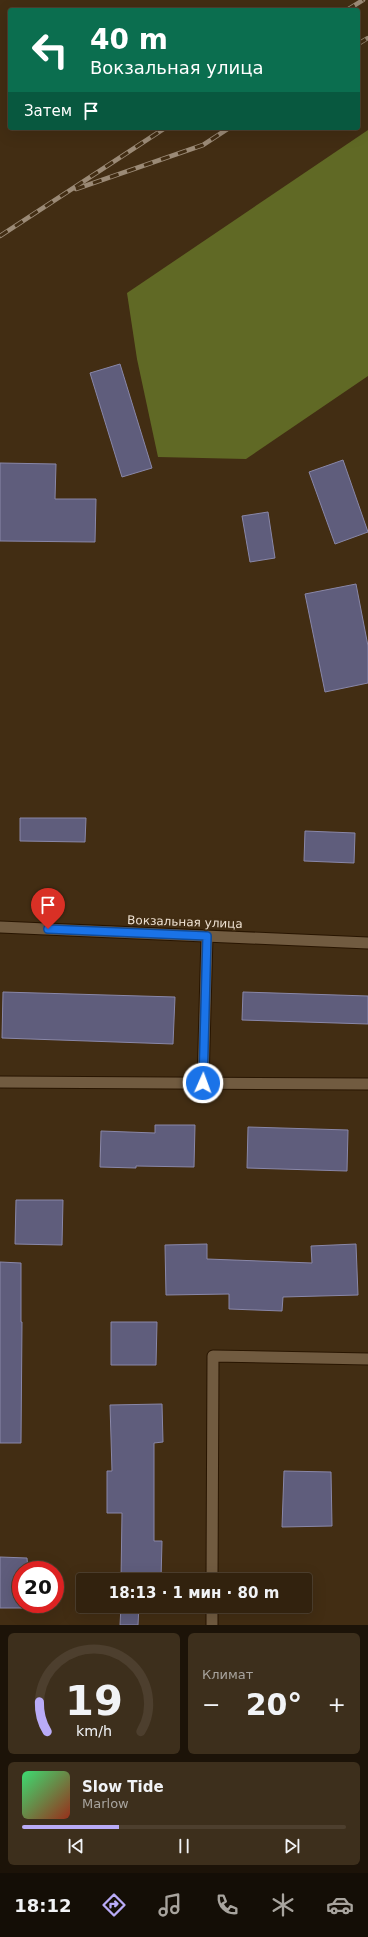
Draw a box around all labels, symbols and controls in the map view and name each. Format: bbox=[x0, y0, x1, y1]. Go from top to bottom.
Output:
text: 40 m bbox=[90, 23, 168, 56]
icon: left bbox=[24, 24, 76, 76]
text: Вокзальная улица bbox=[90, 57, 263, 78]
icon: arrive bbox=[80, 100, 102, 122]
text: Затем bbox=[24, 102, 72, 120]
pin bbox=[31, 888, 65, 929]
icon: arrive bbox=[37, 894, 59, 916]
street label: Вокзальная улица bbox=[127, 913, 243, 931]
position arrow bbox=[182, 1062, 224, 1104]
speed limit sign: 20 bbox=[12, 1561, 64, 1613]
text: 18:13 · 1 мин · 80 m bbox=[109, 1584, 279, 1602]
text: Климат bbox=[202, 1667, 253, 1682]
text: 19 bbox=[65, 1675, 123, 1724]
text: 20° bbox=[246, 1687, 302, 1722]
text: − bbox=[202, 1692, 220, 1717]
text: + bbox=[328, 1692, 346, 1717]
text: km/h bbox=[76, 1722, 112, 1738]
text: Slow Tide bbox=[82, 1778, 164, 1796]
text: Marlow bbox=[82, 1796, 129, 1811]
icon: previous bbox=[65, 1835, 87, 1857]
icon: pause bbox=[173, 1835, 195, 1857]
icon: next bbox=[281, 1835, 303, 1857]
icon: directions bbox=[100, 1891, 128, 1919]
icon: music bbox=[156, 1891, 184, 1919]
icon: phone bbox=[213, 1891, 241, 1919]
icon: climate bbox=[269, 1891, 297, 1919]
icon: car bbox=[326, 1891, 354, 1919]
text: 18:12 bbox=[14, 1895, 72, 1916]

